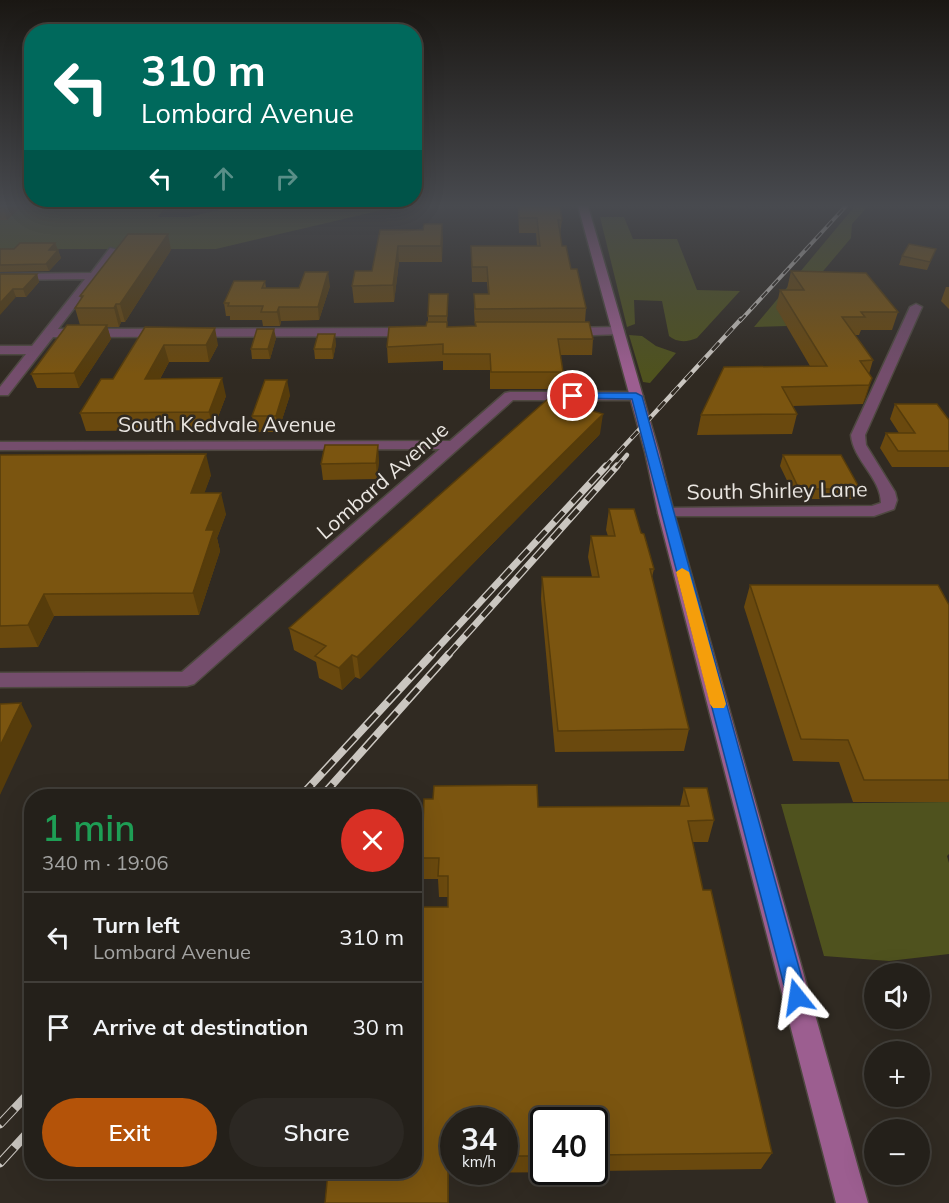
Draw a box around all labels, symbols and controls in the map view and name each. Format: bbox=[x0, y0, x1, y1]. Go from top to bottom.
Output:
text: 310 m bbox=[141, 44, 266, 97]
icon: left bbox=[42, 48, 120, 126]
text: Lombard Avenue bbox=[141, 96, 354, 130]
icon: left bbox=[144, 162, 177, 195]
icon: ahead bbox=[207, 162, 240, 195]
icon: right bbox=[270, 162, 303, 195]
pin bbox=[547, 370, 598, 421]
icon: arrive bbox=[556, 379, 589, 412]
street label: South Kedvale Avenue bbox=[118, 411, 336, 437]
street label: Lombard Avenue bbox=[311, 416, 453, 544]
street label: South Shirley Lane bbox=[686, 475, 868, 505]
text: 1 min bbox=[42, 805, 136, 850]
button: close bbox=[341, 809, 404, 872]
text: 340 m · 19:06 bbox=[42, 850, 168, 875]
text: Turn left bbox=[93, 911, 180, 939]
icon: left bbox=[42, 921, 75, 954]
text: 310 m bbox=[339, 923, 404, 951]
text: Lombard Avenue bbox=[93, 939, 251, 964]
map controls bbox=[864, 963, 930, 1185]
button: sound bbox=[864, 963, 930, 1029]
position arrow bbox=[765, 965, 829, 1029]
icon: arrive bbox=[42, 1011, 75, 1044]
text: Arrive at destination bbox=[93, 1013, 308, 1041]
text: 30 m bbox=[353, 1013, 404, 1041]
button: + bbox=[864, 1041, 930, 1107]
button: Exit bbox=[42, 1098, 217, 1167]
button: Share bbox=[229, 1098, 404, 1167]
speed limit sign: 40 bbox=[530, 1107, 608, 1185]
button: − bbox=[864, 1119, 930, 1185]
text: 34 bbox=[461, 1120, 497, 1158]
text: km/h bbox=[462, 1152, 496, 1171]

